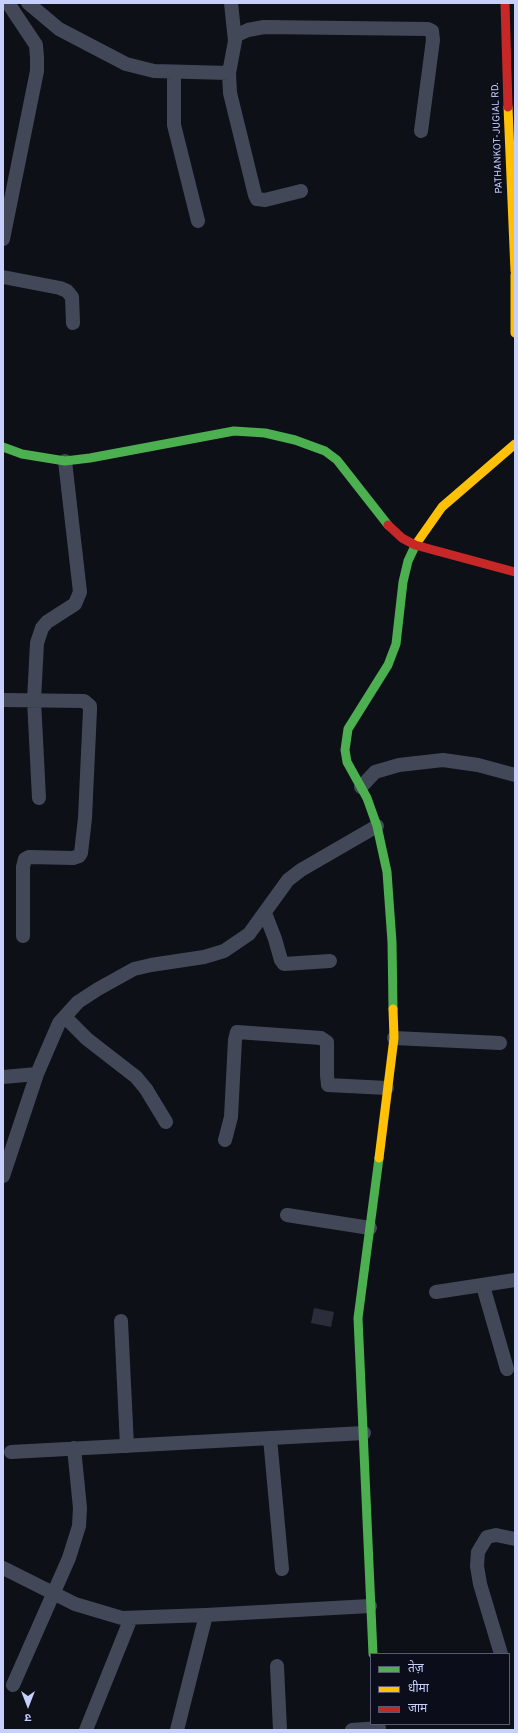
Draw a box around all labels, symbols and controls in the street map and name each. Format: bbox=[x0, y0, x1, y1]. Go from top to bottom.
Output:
street label: PATHANKOT-JUGIAL RD. bbox=[490, 82, 506, 194]
legend bbox=[370, 1653, 510, 1725]
text: तेज़ bbox=[408, 1661, 424, 1677]
text: धीमा bbox=[408, 1681, 429, 1697]
north arrow bbox=[8, 1685, 48, 1725]
text: जाम bbox=[408, 1701, 427, 1717]
text: उ bbox=[25, 1710, 31, 1724]

